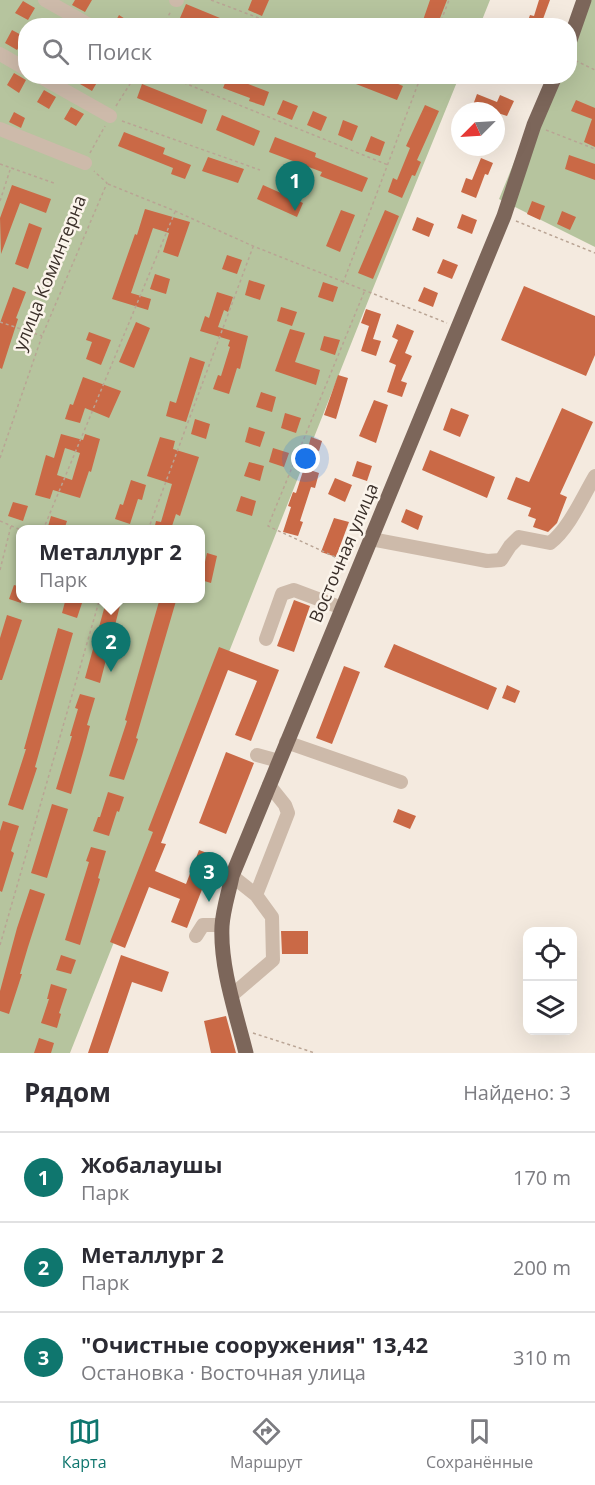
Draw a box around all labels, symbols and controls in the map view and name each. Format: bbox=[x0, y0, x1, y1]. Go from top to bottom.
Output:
search box bbox=[18, 18, 577, 84]
icon: search bbox=[39, 35, 72, 68]
text: Поиск bbox=[87, 36, 152, 66]
north arrow bbox=[451, 102, 505, 156]
pin: 1 bbox=[276, 162, 314, 211]
street label: улица Коминтерна bbox=[7, 191, 91, 354]
your location bbox=[291, 444, 320, 473]
street label: Восточная улица bbox=[303, 479, 383, 626]
popup bbox=[16, 525, 205, 603]
text: Металлург 2 bbox=[39, 536, 182, 566]
text: Парк bbox=[39, 566, 87, 593]
pin: 2 bbox=[92, 622, 130, 672]
pin: 3 bbox=[190, 852, 228, 902]
map controls bbox=[523, 927, 577, 1035]
button: locate bbox=[523, 927, 577, 981]
button: layers bbox=[523, 981, 577, 1035]
text: Рядом bbox=[24, 1074, 111, 1110]
text: Найдено: 3 bbox=[463, 1079, 571, 1106]
text: Жобалаушы bbox=[81, 1149, 222, 1179]
text: 1 bbox=[38, 1164, 49, 1191]
text: 170 m bbox=[513, 1164, 571, 1191]
text: Парк bbox=[81, 1179, 129, 1206]
text: Металлург 2 bbox=[81, 1239, 224, 1269]
text: 2 bbox=[38, 1254, 49, 1281]
text: 200 m bbox=[513, 1254, 571, 1281]
text: Парк bbox=[81, 1269, 129, 1296]
text: "Очистные сооружения" 13,42 bbox=[81, 1329, 428, 1359]
text: 3 bbox=[38, 1344, 49, 1371]
text: 310 m bbox=[513, 1344, 571, 1371]
text: Остановка · Восточная улица bbox=[81, 1359, 366, 1386]
tab: Карта bbox=[62, 1415, 107, 1473]
tab: Маршрут bbox=[230, 1415, 303, 1473]
tab: Сохранённые bbox=[426, 1415, 533, 1473]

